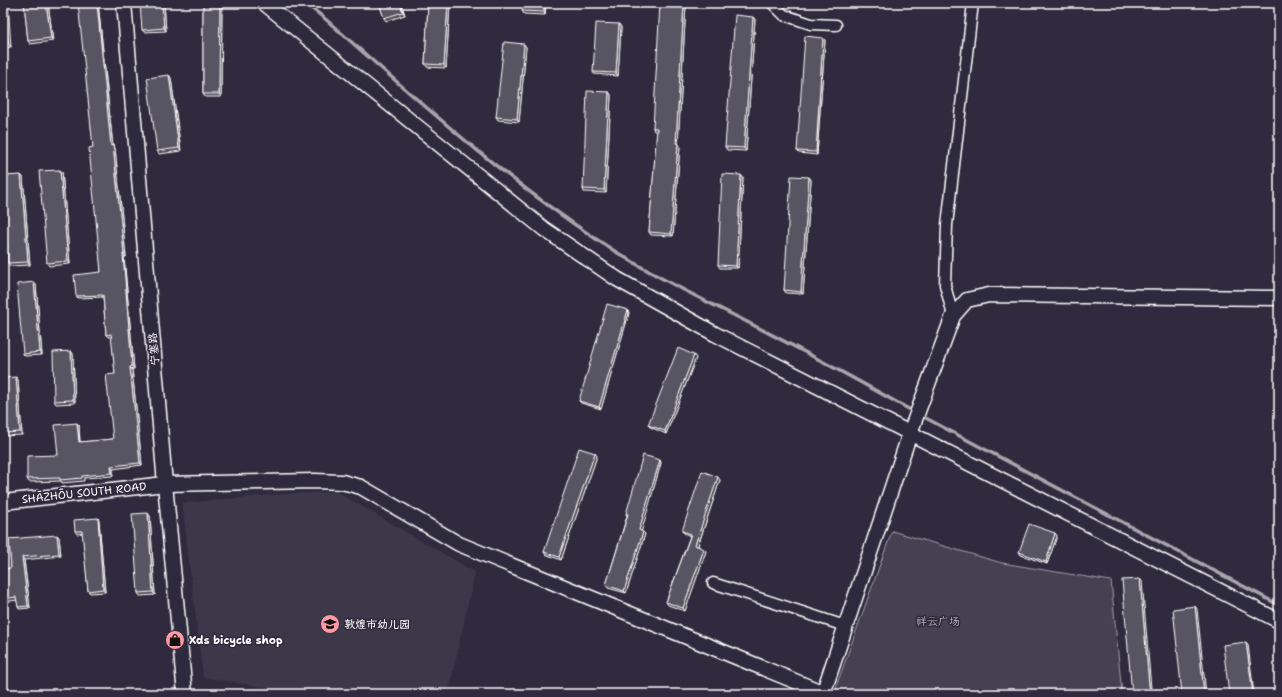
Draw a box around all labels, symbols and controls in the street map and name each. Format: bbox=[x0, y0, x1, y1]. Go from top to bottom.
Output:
street label: 宁塞路 bbox=[145, 332, 163, 366]
street label: SHĀZHŌU SOUTH ROAD bbox=[21, 479, 147, 507]
school or university icon: 敦煌市幼儿园 bbox=[319, 613, 341, 635]
park label: 祥云广场 bbox=[916, 614, 960, 629]
place label: 敦煌市幼儿园 bbox=[344, 617, 410, 632]
shop icon: Xds bicycle shop bbox=[164, 629, 186, 651]
place label: Xds bicycle shop bbox=[189, 633, 283, 648]

